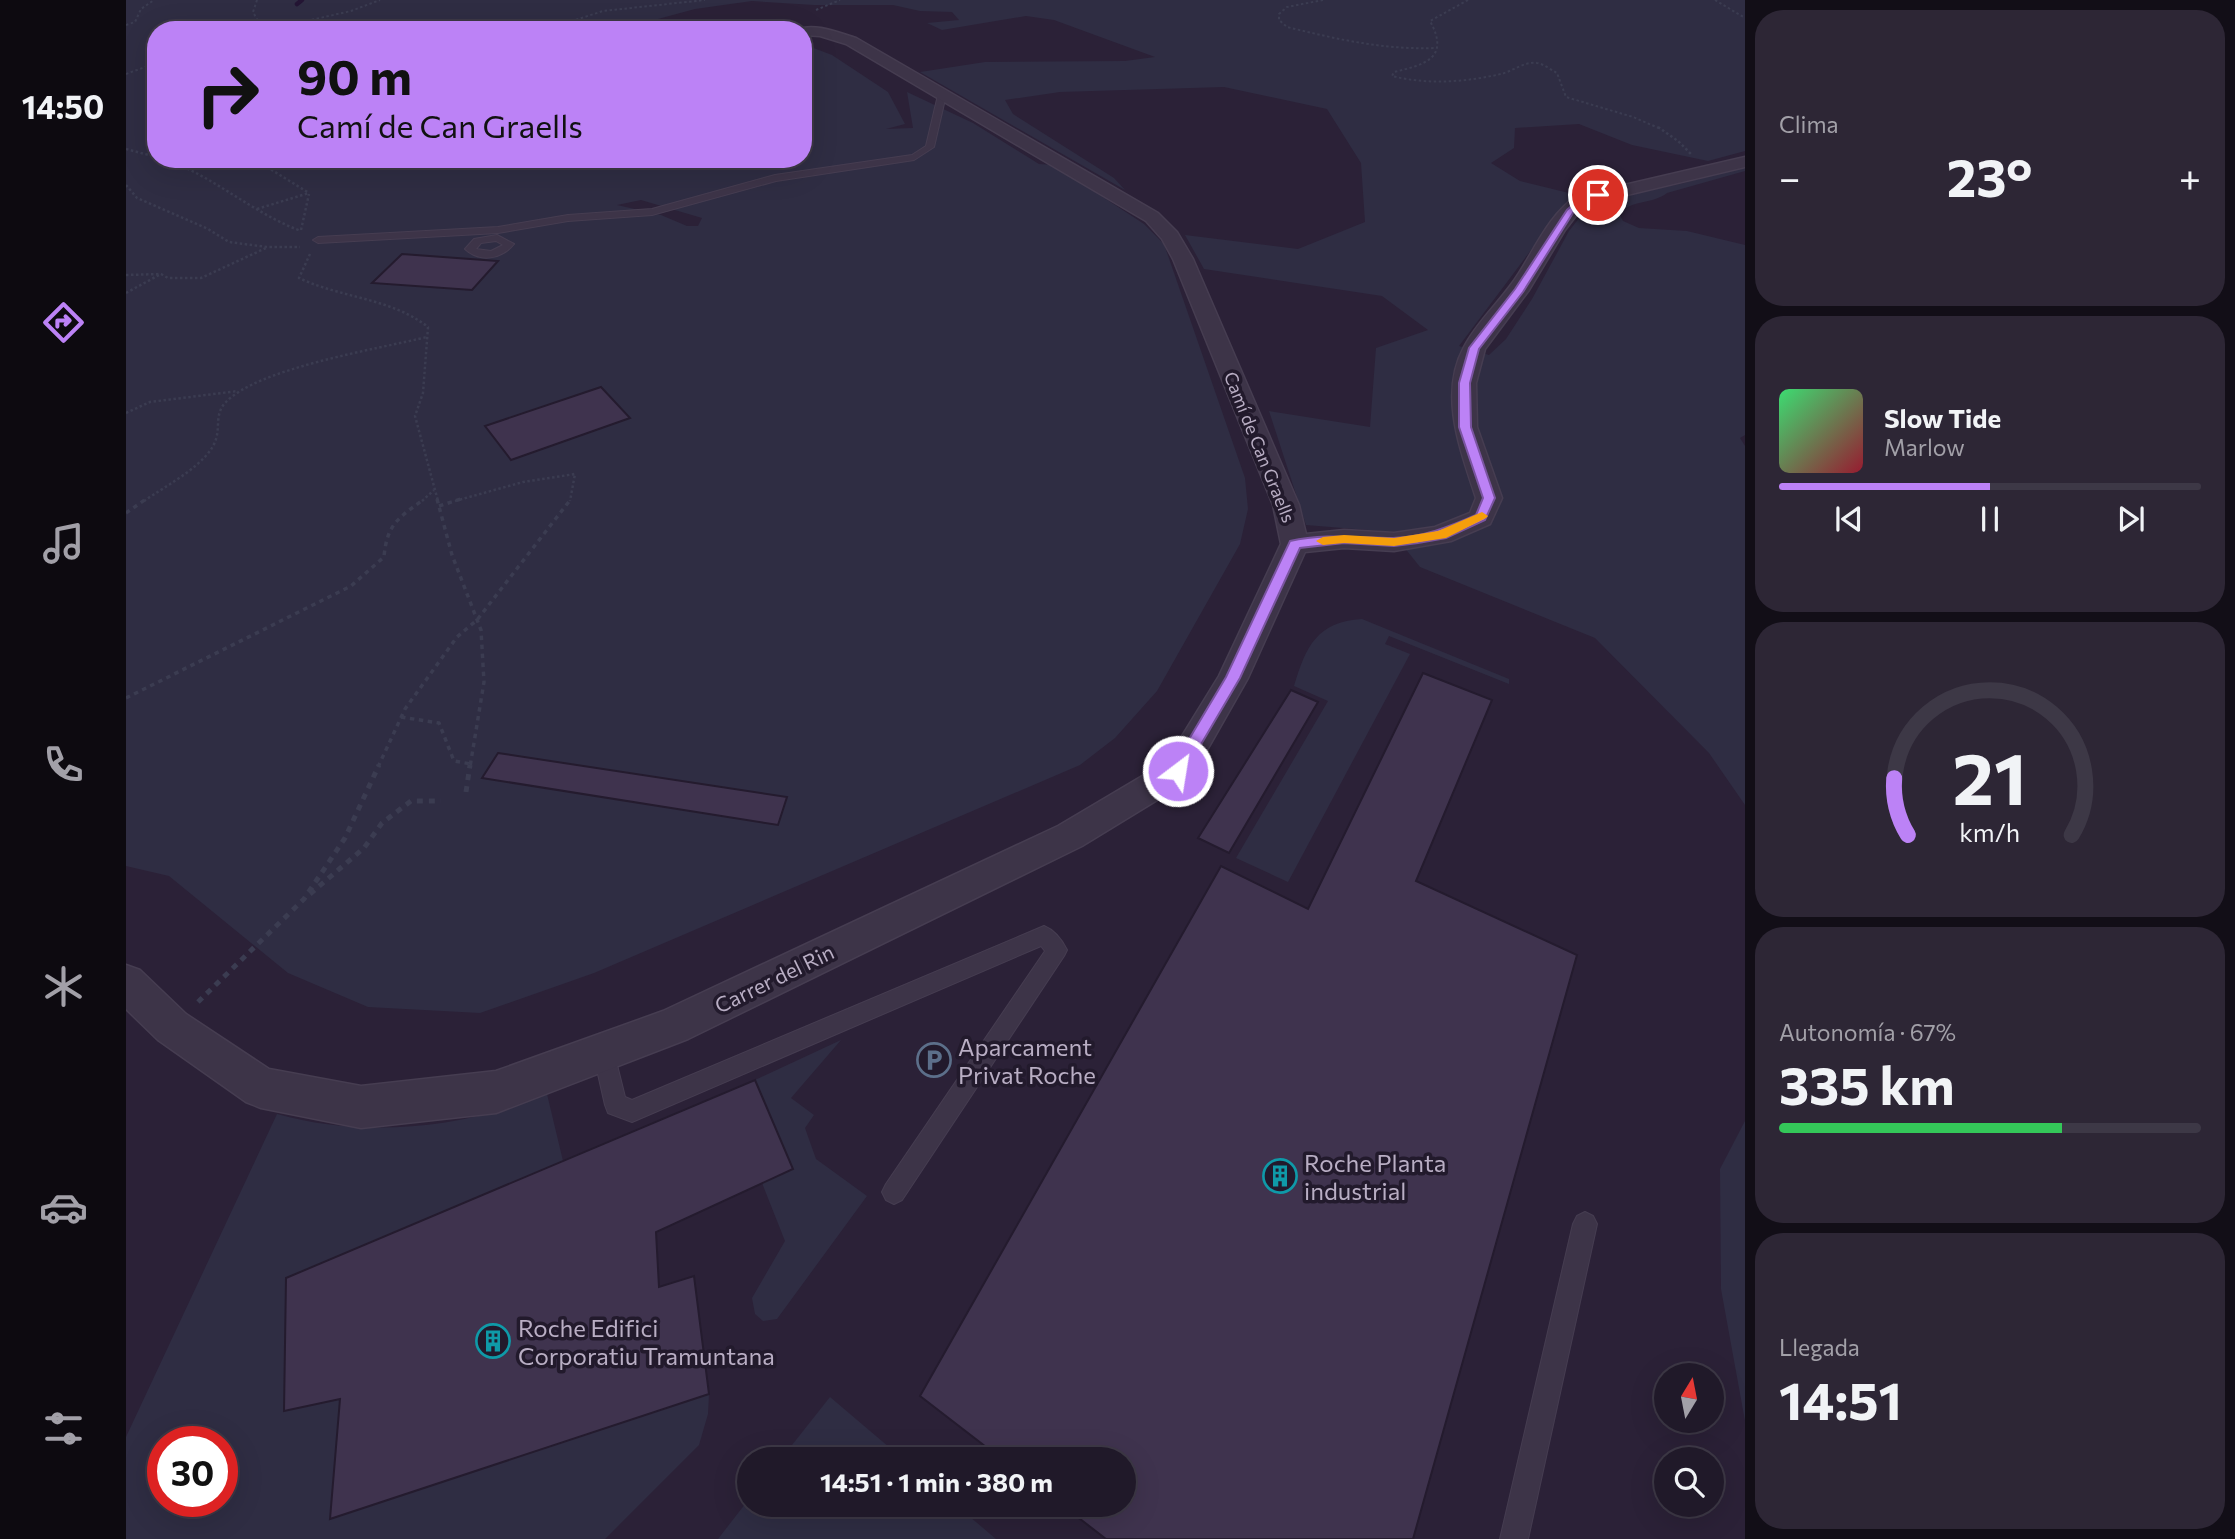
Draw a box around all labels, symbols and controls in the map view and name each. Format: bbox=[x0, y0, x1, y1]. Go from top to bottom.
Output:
text: 90 m bbox=[297, 45, 412, 105]
icon: right bbox=[182, 49, 273, 140]
text: 14:50 bbox=[22, 86, 104, 126]
text: Camí de Can Graells bbox=[297, 105, 583, 145]
text: Clima bbox=[1779, 110, 1839, 138]
text: 23° bbox=[1947, 144, 2033, 208]
text: − bbox=[1779, 153, 1801, 200]
text: + bbox=[2179, 153, 2201, 200]
pin bbox=[1568, 165, 1628, 225]
icon: arrive bbox=[1579, 176, 1617, 214]
icon: directions bbox=[39, 298, 88, 347]
street label: Camí de Can Graells bbox=[1220, 368, 1300, 526]
text: Slow Tide bbox=[1884, 402, 2001, 433]
text: Marlow bbox=[1884, 433, 1965, 461]
icon: previous bbox=[1830, 500, 1868, 538]
icon: pause bbox=[1971, 500, 2009, 538]
icon: next bbox=[2112, 500, 2150, 538]
icon: music bbox=[39, 519, 88, 568]
text: 21 bbox=[1953, 732, 2027, 821]
position arrow bbox=[1141, 734, 1215, 808]
icon: phone bbox=[39, 740, 88, 789]
text: km/h bbox=[1960, 817, 2020, 847]
street label: Carrer del Rin bbox=[710, 938, 838, 1018]
icon: climate bbox=[39, 962, 88, 1011]
text: Autonomía · 67% bbox=[1779, 1018, 1956, 1046]
place label: Aparcament Privat Roche bbox=[958, 1032, 1096, 1089]
parking icon: Aparcament Privat Roche bbox=[915, 1041, 953, 1079]
text: 335 km bbox=[1779, 1052, 1955, 1116]
place label: Roche Planta industrial bbox=[1304, 1148, 1446, 1205]
building icon: Roche Planta industrial bbox=[1261, 1157, 1299, 1195]
icon: car bbox=[39, 1183, 88, 1232]
place label: Roche Edifici Corporatiu Tramuntana bbox=[518, 1313, 775, 1370]
building icon: Roche Edifici Corporatiu Tramuntana bbox=[474, 1322, 512, 1360]
text: Llegada bbox=[1779, 1333, 1860, 1361]
north arrow bbox=[1654, 1363, 1724, 1433]
map controls bbox=[1654, 1363, 1724, 1517]
text: 14:51 bbox=[1779, 1367, 1902, 1431]
icon: filters bbox=[39, 1404, 88, 1453]
speed limit sign: 30 bbox=[147, 1426, 238, 1517]
button: search bbox=[1654, 1447, 1724, 1517]
text: 14:51 · 1 min · 380 m bbox=[820, 1466, 1053, 1497]

